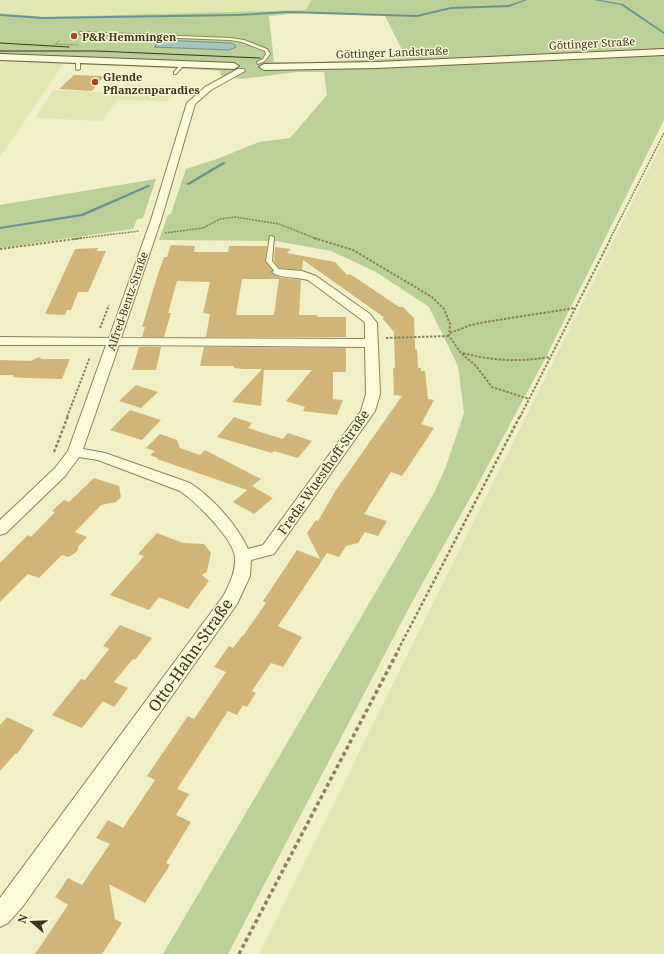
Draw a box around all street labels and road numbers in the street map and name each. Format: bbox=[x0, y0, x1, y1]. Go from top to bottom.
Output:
street label: Göttinger Straße bbox=[548, 33, 636, 53]
street label: Göttinger Landstraße bbox=[336, 43, 448, 61]
street label: Alfred-Bentz-Straße bbox=[103, 250, 151, 352]
street label: Freda-Wuesthoff-Straße bbox=[273, 406, 373, 538]
street label: Otto-Hahn-Straße bbox=[143, 594, 237, 716]

